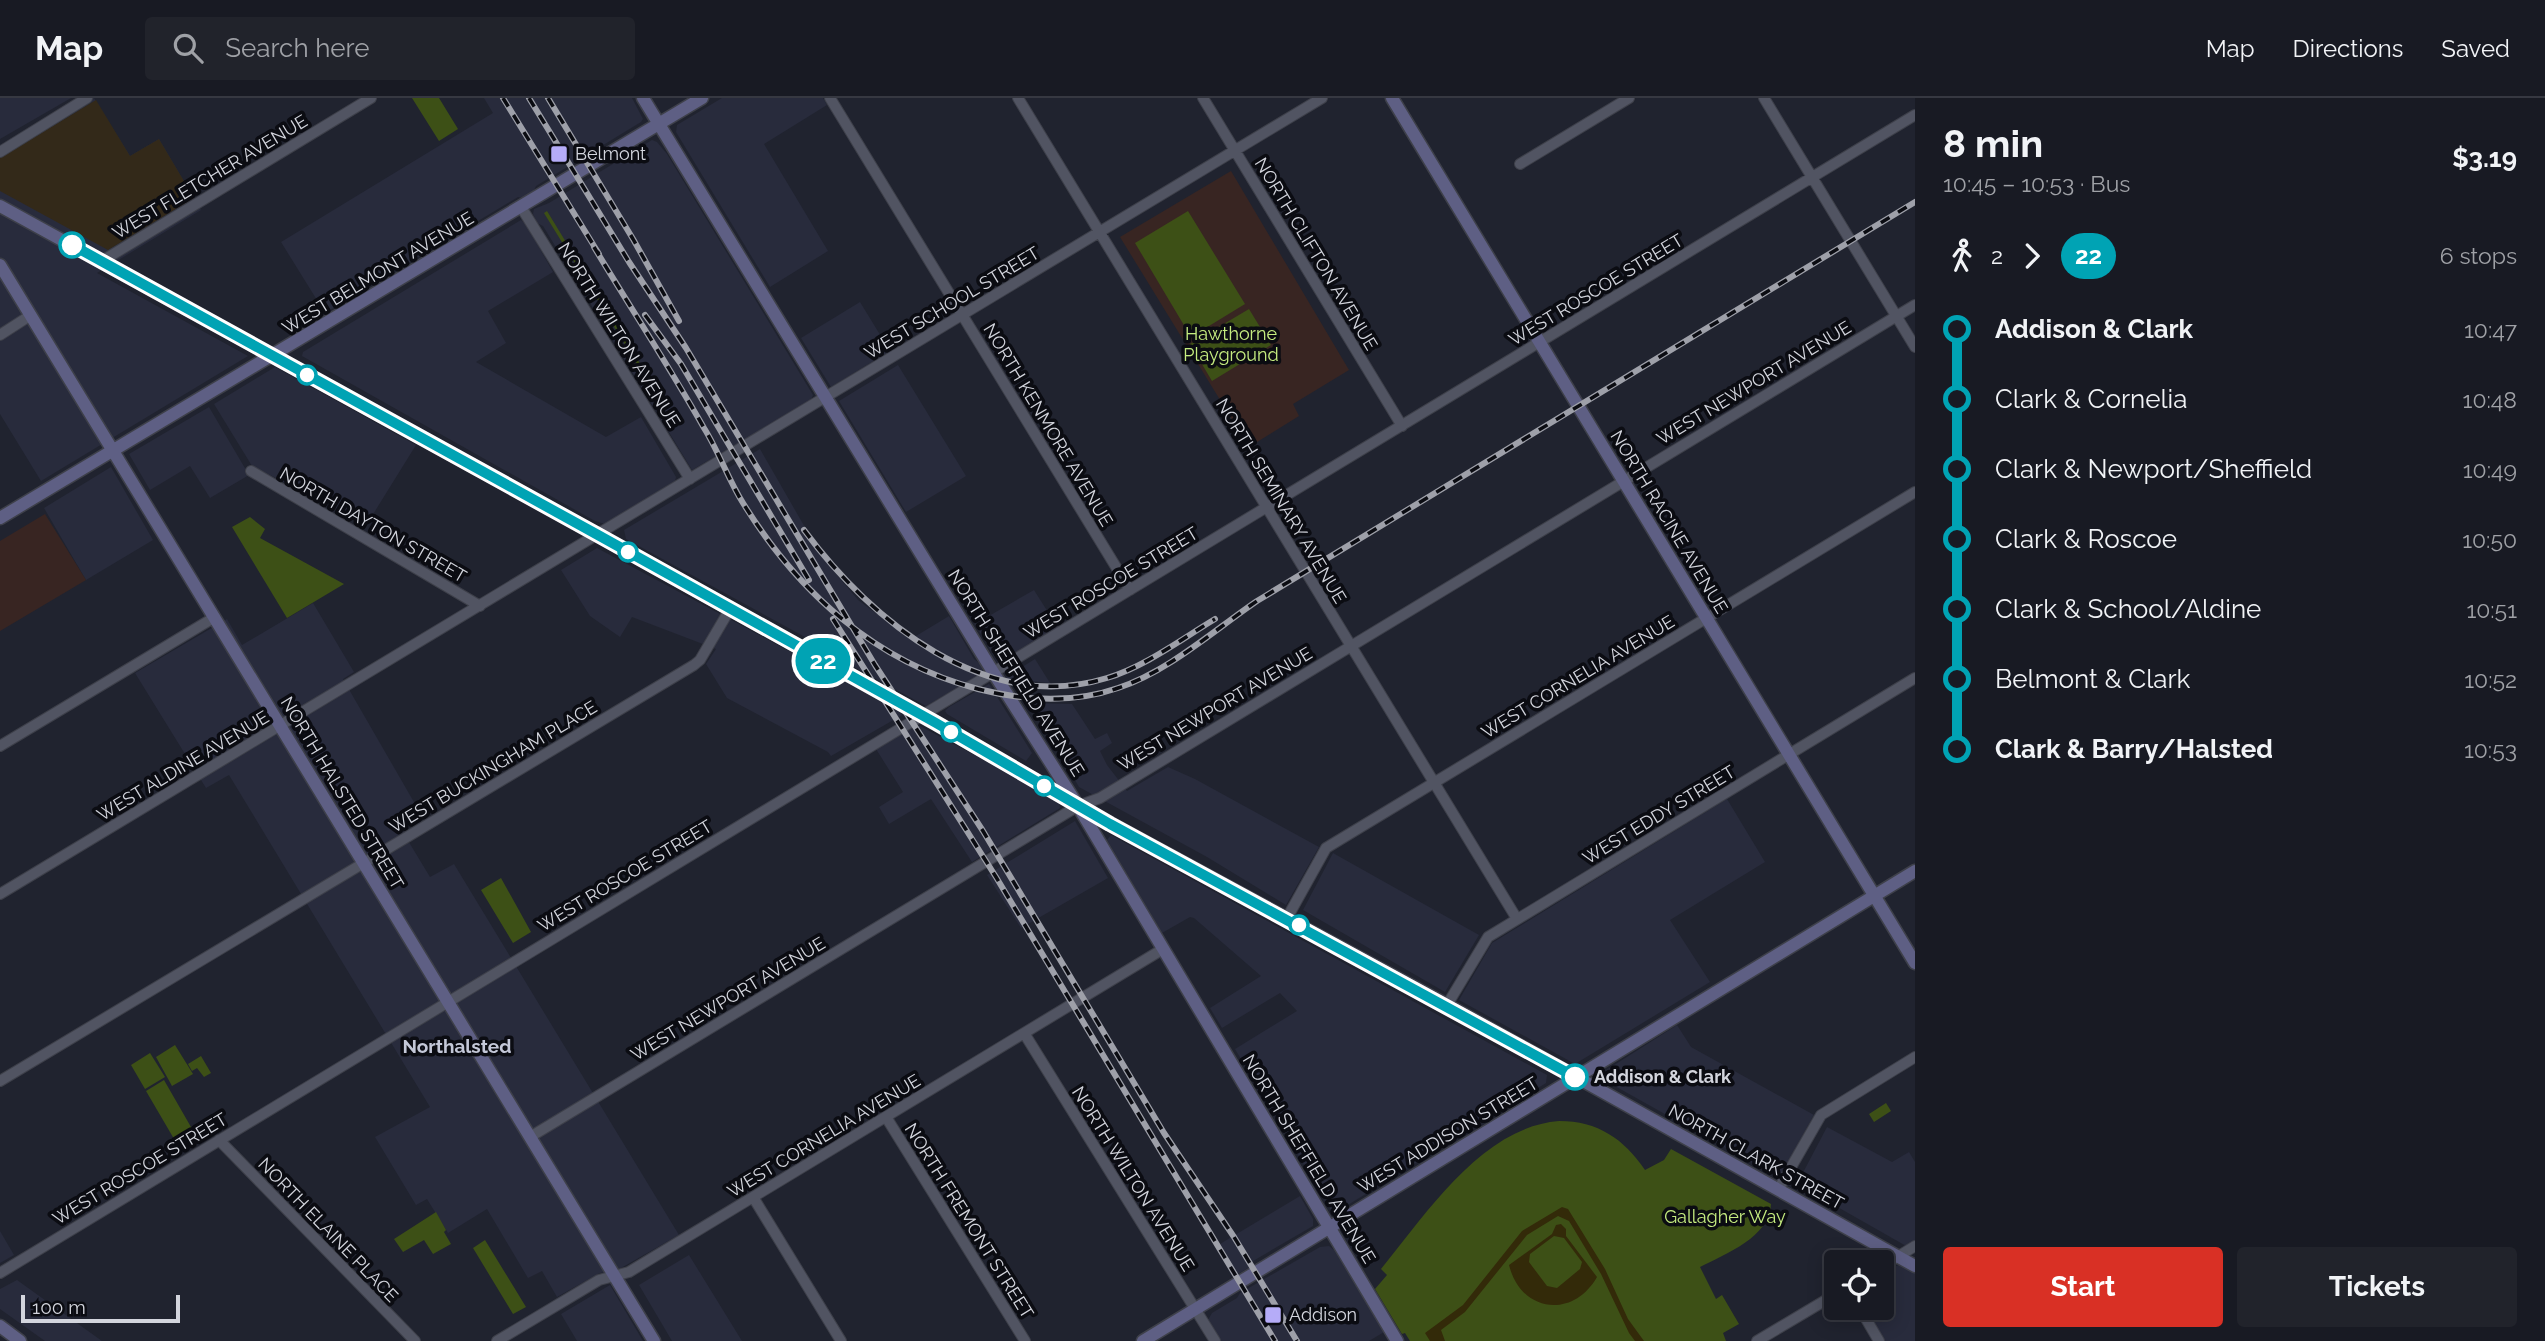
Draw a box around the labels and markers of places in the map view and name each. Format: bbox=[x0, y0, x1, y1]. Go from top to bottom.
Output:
place label: Belmont bbox=[575, 143, 646, 164]
marker: Belmont bbox=[549, 144, 569, 164]
unlabelled marker bbox=[59, 232, 85, 258]
unlabelled marker bbox=[297, 365, 317, 385]
unlabelled marker bbox=[618, 542, 638, 562]
unlabelled marker bbox=[941, 722, 961, 742]
unlabelled marker bbox=[1034, 776, 1054, 796]
unlabelled marker bbox=[1289, 915, 1309, 935]
marker: Addison & Clark bbox=[1562, 1064, 1588, 1090]
place label: Addison & Clark bbox=[1594, 1066, 1732, 1087]
place label: Addison bbox=[1289, 1304, 1357, 1325]
marker: Addison bbox=[1263, 1305, 1283, 1325]

